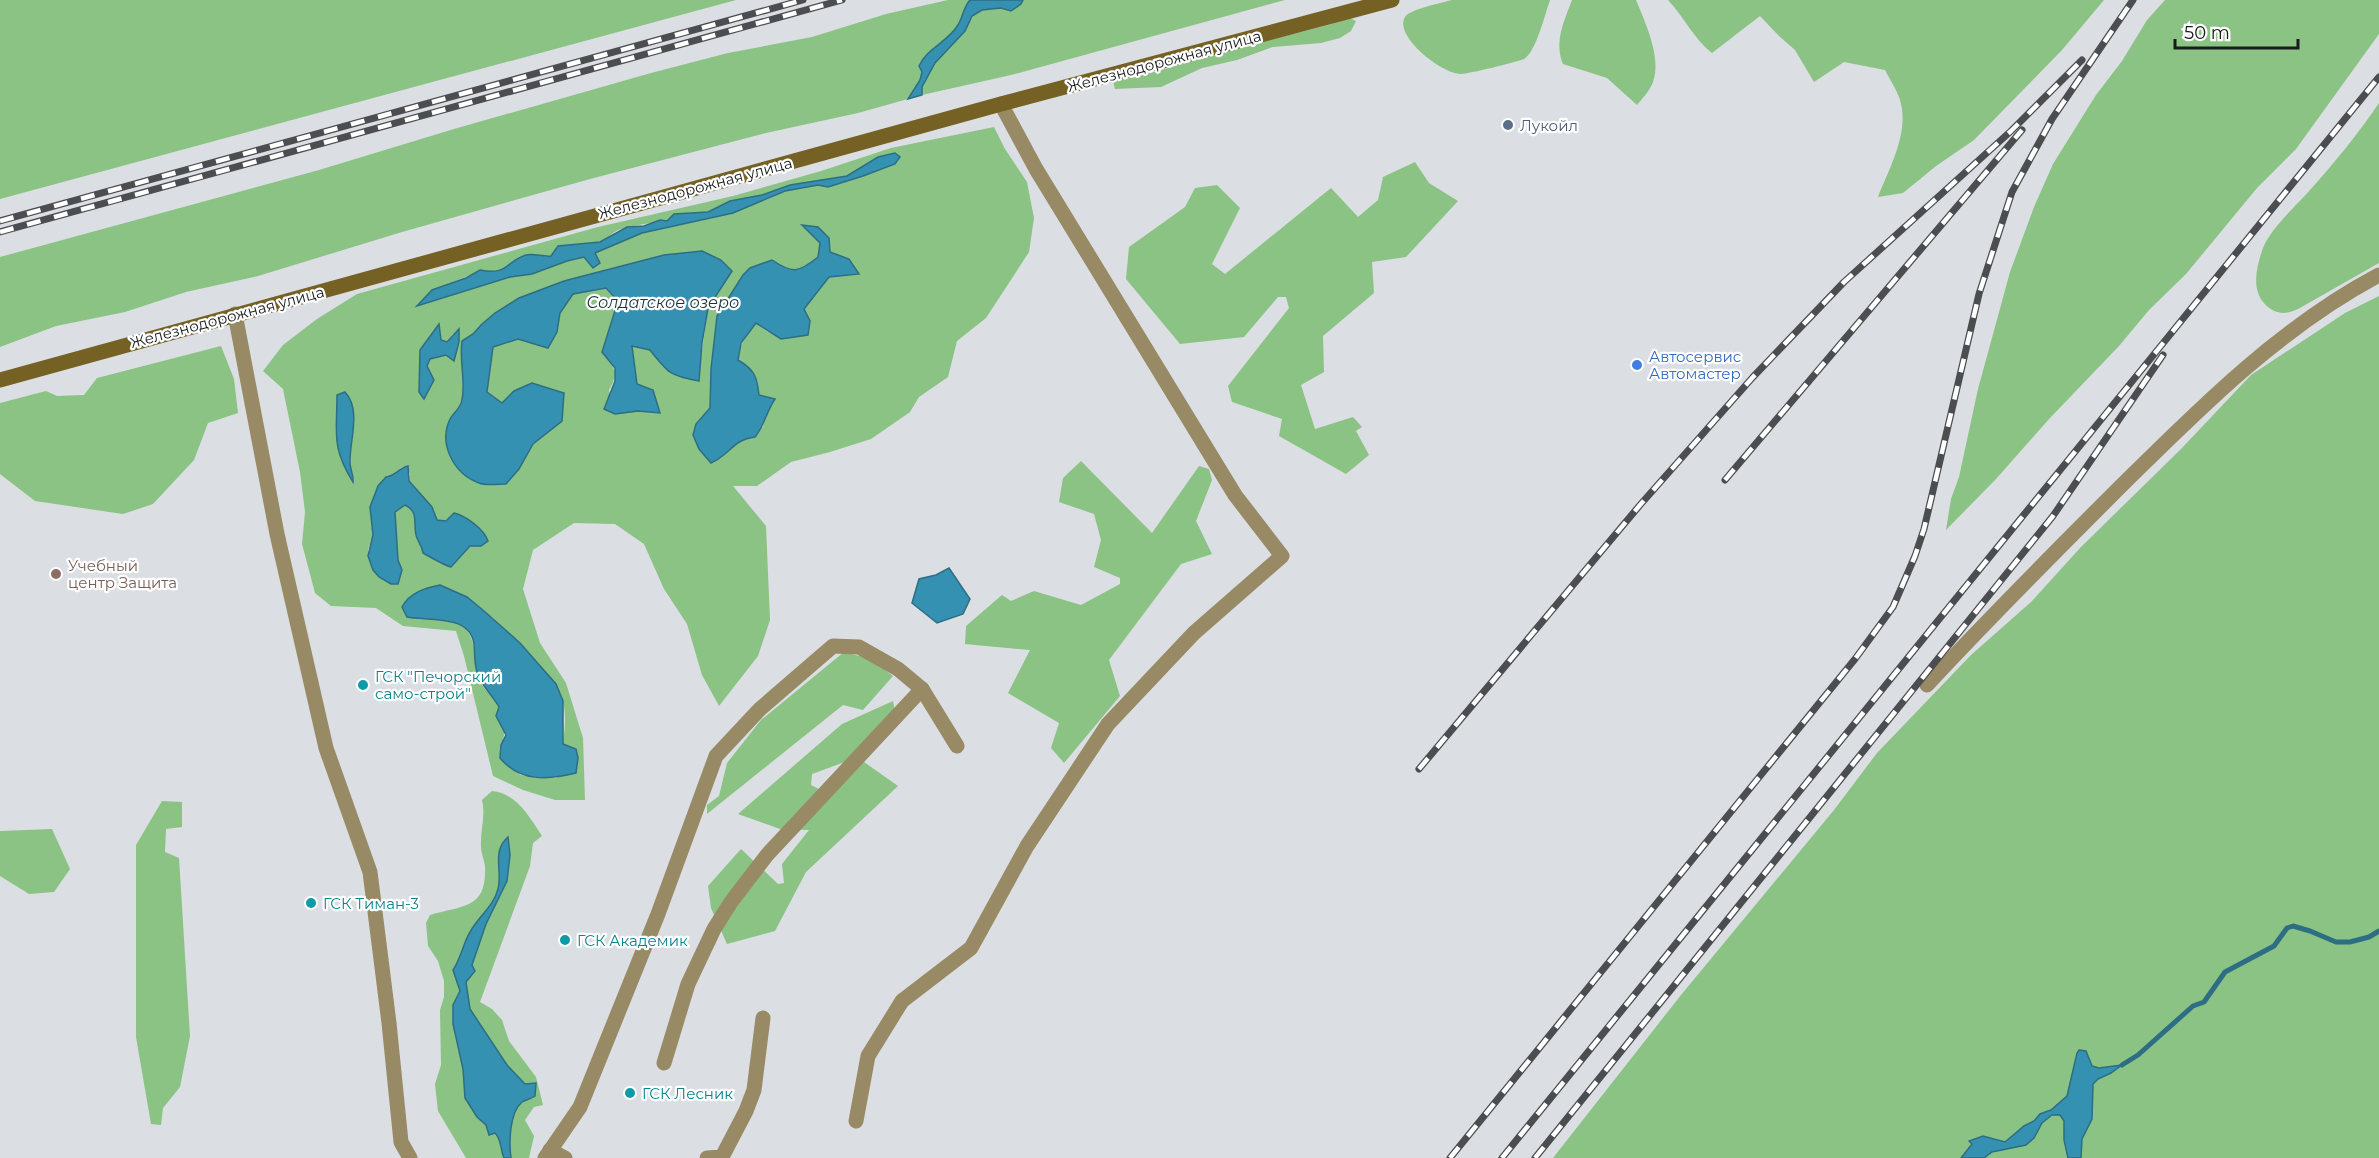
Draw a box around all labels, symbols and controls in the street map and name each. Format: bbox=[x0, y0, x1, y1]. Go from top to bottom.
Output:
scale bar bbox=[2175, 12, 2298, 50]
text: 50 m bbox=[2184, 22, 2230, 44]
street label: Железнодорожная улица bbox=[1065, 26, 1263, 96]
place label: Лукойл bbox=[1520, 116, 1578, 135]
marker: Лукойл bbox=[1501, 118, 1515, 132]
street label: Железнодорожная улица bbox=[596, 153, 794, 223]
street label: Железнодорожная улица bbox=[128, 282, 326, 352]
water label: Солдатское озеро bbox=[587, 293, 739, 312]
place label: Автосервис Автомастер bbox=[1649, 347, 1741, 383]
marker: Автосервис Автомастер bbox=[1630, 358, 1644, 372]
place label: Учебный центр Защита bbox=[68, 556, 177, 592]
marker: Учебный центр Защита bbox=[49, 567, 63, 581]
place label: ГСК "Печорский само-строй" bbox=[375, 667, 501, 703]
marker: ГСК "Печорский само-строй" bbox=[356, 678, 370, 692]
place label: ГСК Тиман-3 bbox=[323, 894, 419, 913]
marker: ГСК Тиман-3 bbox=[304, 896, 318, 910]
place label: ГСК Академик bbox=[577, 931, 688, 950]
marker: ГСК Академик bbox=[558, 933, 572, 947]
place label: ГСК Лесник bbox=[642, 1084, 733, 1103]
marker: ГСК Лесник bbox=[623, 1086, 637, 1100]

